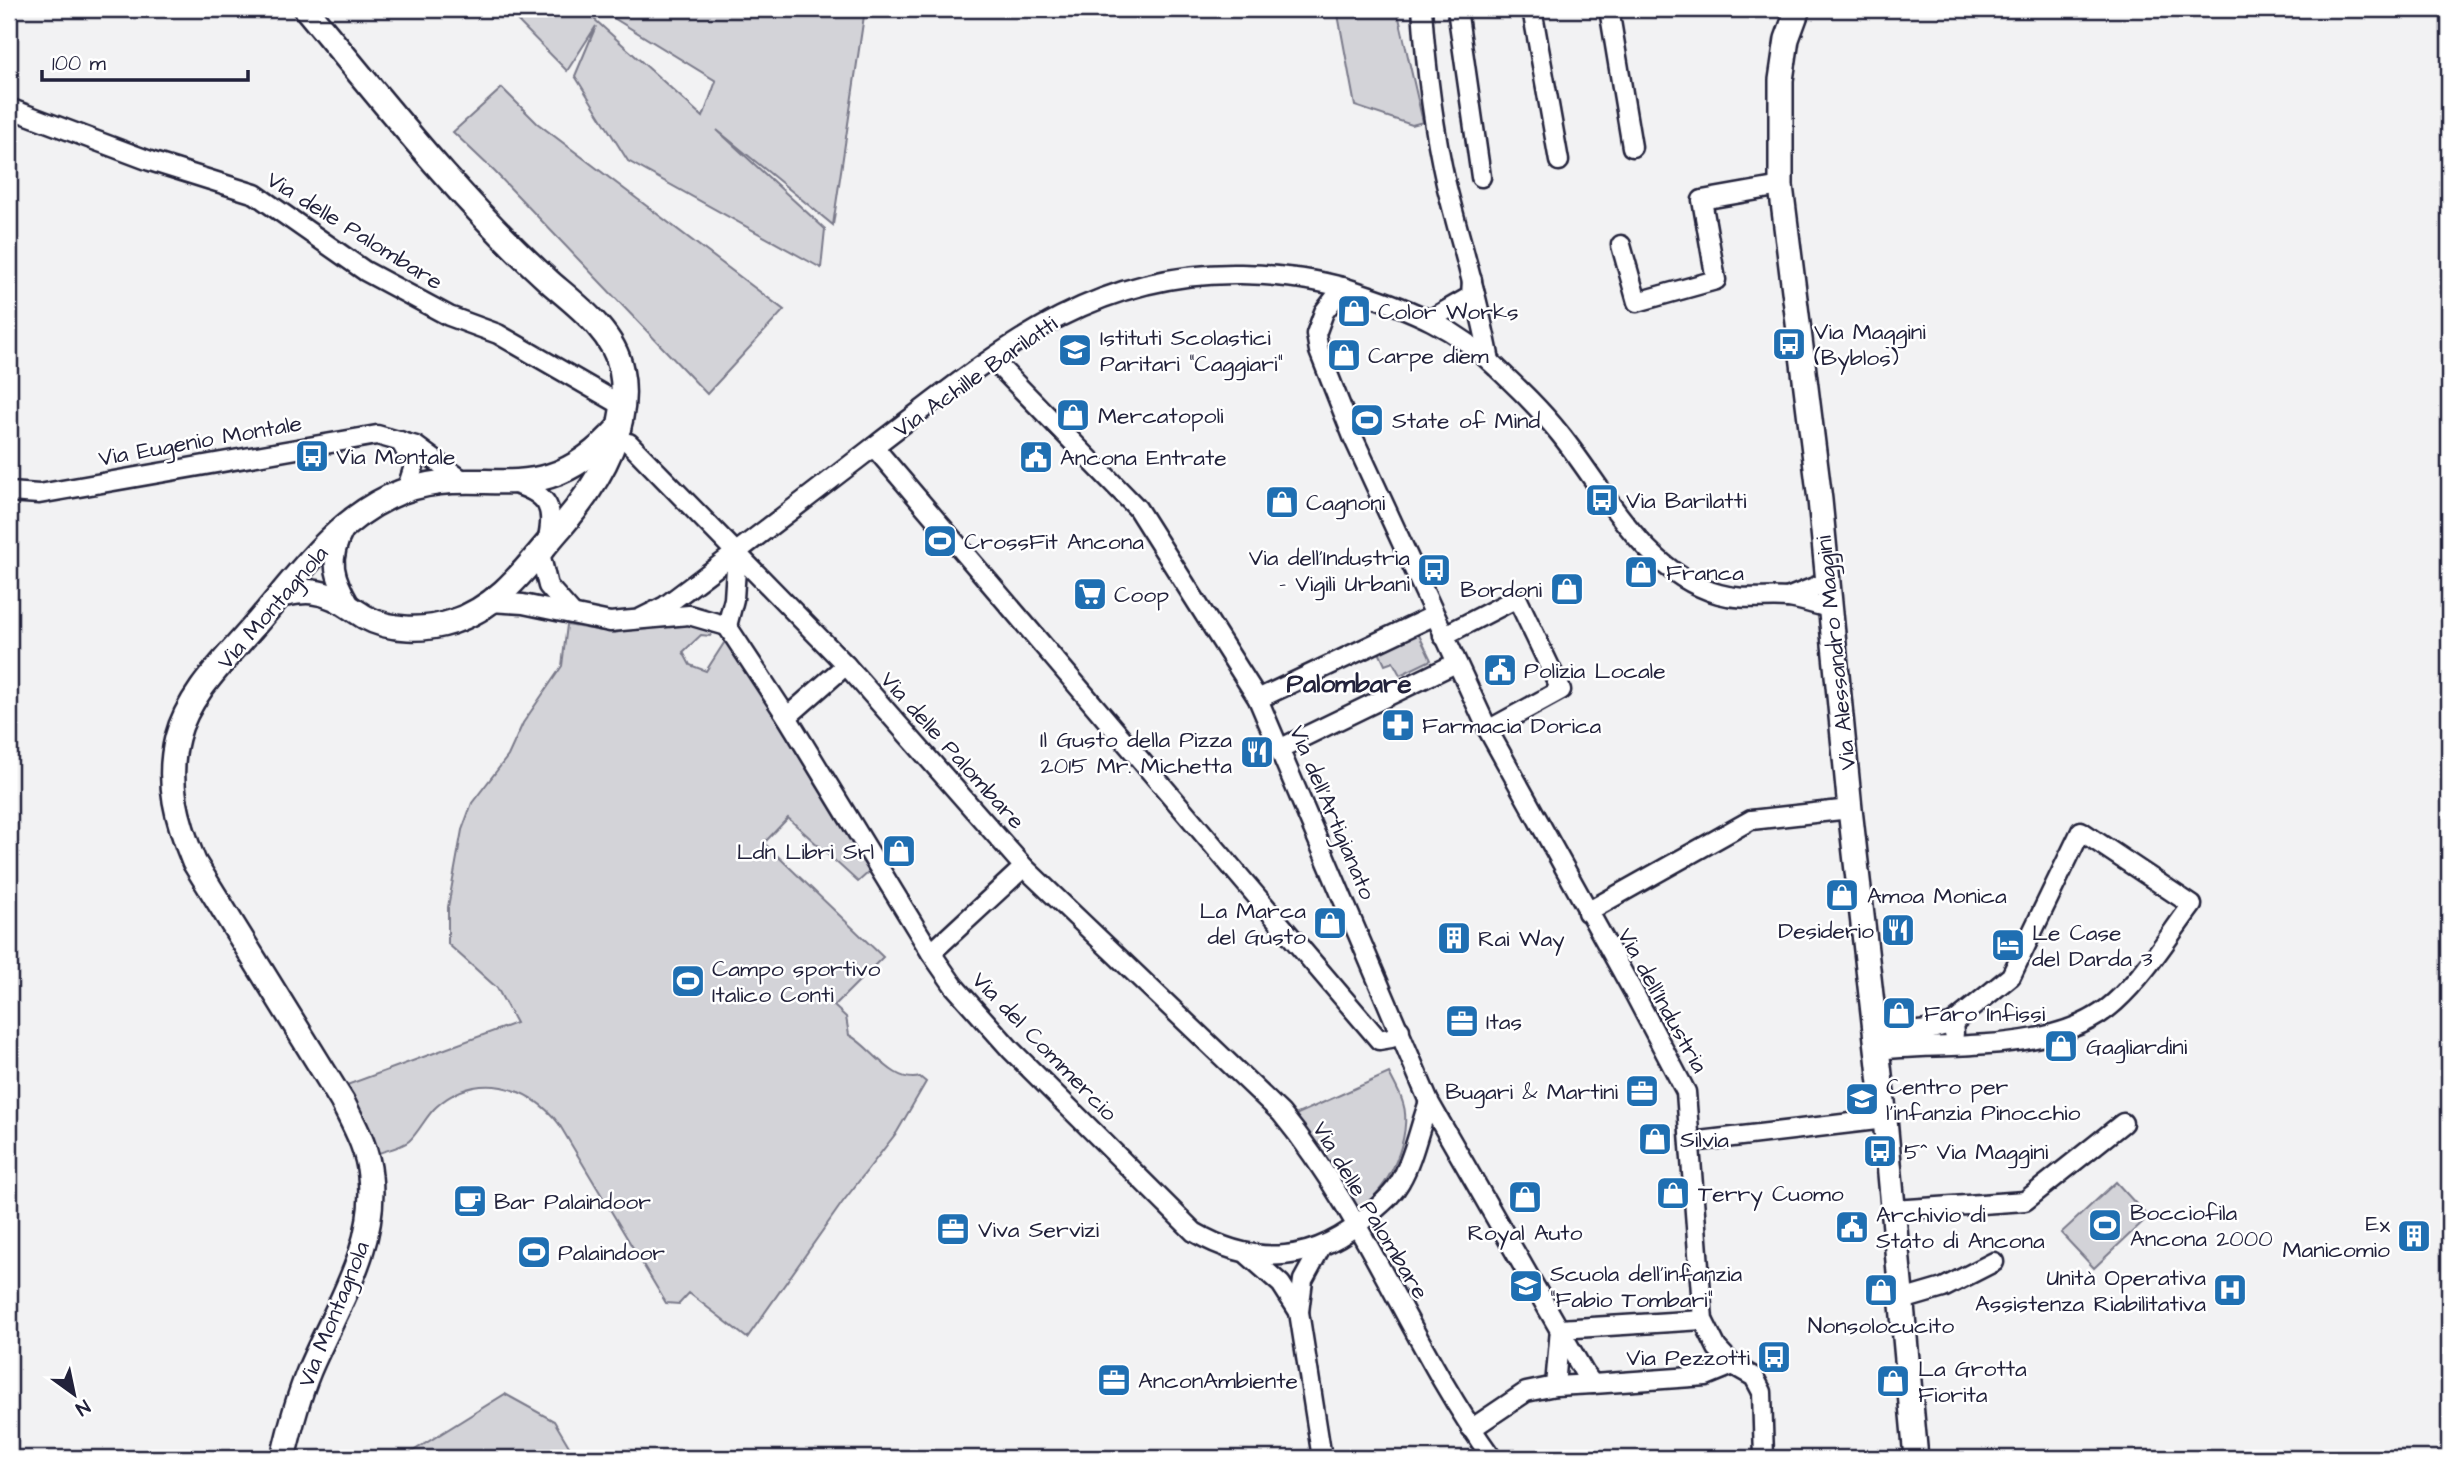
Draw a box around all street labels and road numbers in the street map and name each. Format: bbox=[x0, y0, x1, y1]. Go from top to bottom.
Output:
street label: Via delle Palombare bbox=[260, 164, 449, 298]
street label: Via Achille Barilatti bbox=[887, 308, 1064, 445]
street label: Via Eugenio Montale bbox=[96, 407, 305, 476]
street label: Via Alessandro Maggini bbox=[1808, 534, 1865, 772]
street label: Via Montagnola bbox=[210, 538, 337, 677]
street label: Via delle Palombare bbox=[873, 665, 1032, 837]
street label: Via dell'Artigianato bbox=[1280, 720, 1383, 905]
street label: Via dell'Industria bbox=[1609, 922, 1715, 1079]
street label: Via del Commercio bbox=[964, 965, 1124, 1129]
street label: Via delle Palombare bbox=[1304, 1115, 1436, 1306]
street label: Via Montagnola bbox=[290, 1236, 379, 1393]

